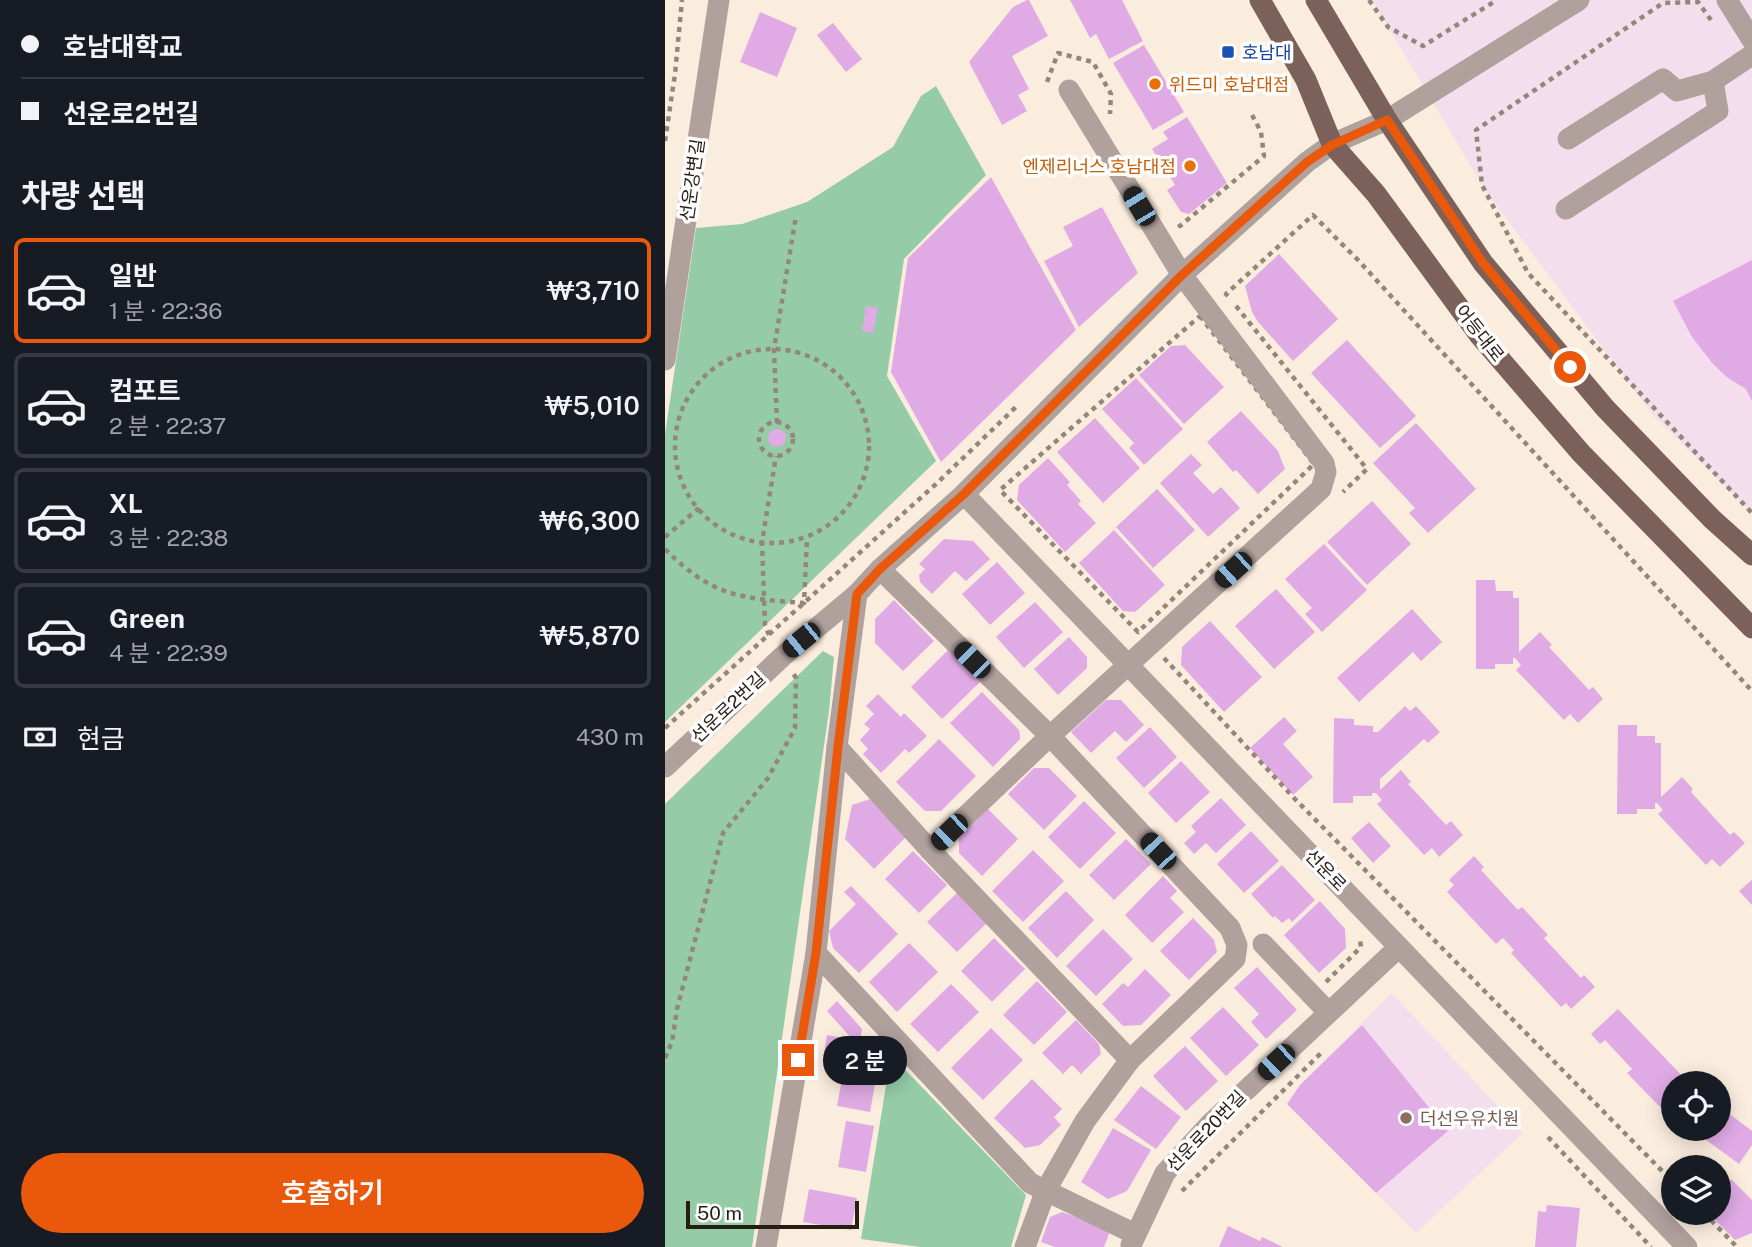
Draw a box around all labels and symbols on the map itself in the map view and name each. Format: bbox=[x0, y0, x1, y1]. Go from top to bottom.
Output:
place label: 호남대 bbox=[1242, 42, 1292, 63]
marker: 호남대 bbox=[1220, 44, 1236, 60]
place label: 위드미 호남대점 bbox=[1169, 74, 1289, 95]
marker: 위드미 호남대점 bbox=[1147, 76, 1163, 92]
street label: 선운강변길 bbox=[676, 138, 708, 222]
place label: 엔제리너스 호남대점 bbox=[1023, 156, 1176, 177]
marker: 엔제리너스 호남대점 bbox=[1182, 158, 1198, 174]
car bbox=[1120, 183, 1159, 229]
street label: 어등대로 bbox=[1451, 300, 1509, 366]
route start bbox=[1554, 351, 1586, 383]
car bbox=[1211, 548, 1256, 592]
car bbox=[779, 619, 824, 661]
car bbox=[950, 638, 995, 682]
street label: 선운로2번길 bbox=[687, 667, 769, 747]
car bbox=[927, 810, 972, 854]
car bbox=[1136, 828, 1181, 874]
street label: 선운로 bbox=[1301, 845, 1351, 895]
callout: 2 분 bbox=[823, 1036, 907, 1084]
car bbox=[1254, 1040, 1299, 1084]
route end bbox=[782, 1044, 814, 1076]
street label: 선운로20번길 bbox=[1162, 1086, 1250, 1176]
place label: 더선우유치원 bbox=[1420, 1108, 1519, 1129]
marker: 더선우유치원 bbox=[1398, 1110, 1414, 1126]
scale bar bbox=[686, 1198, 859, 1230]

